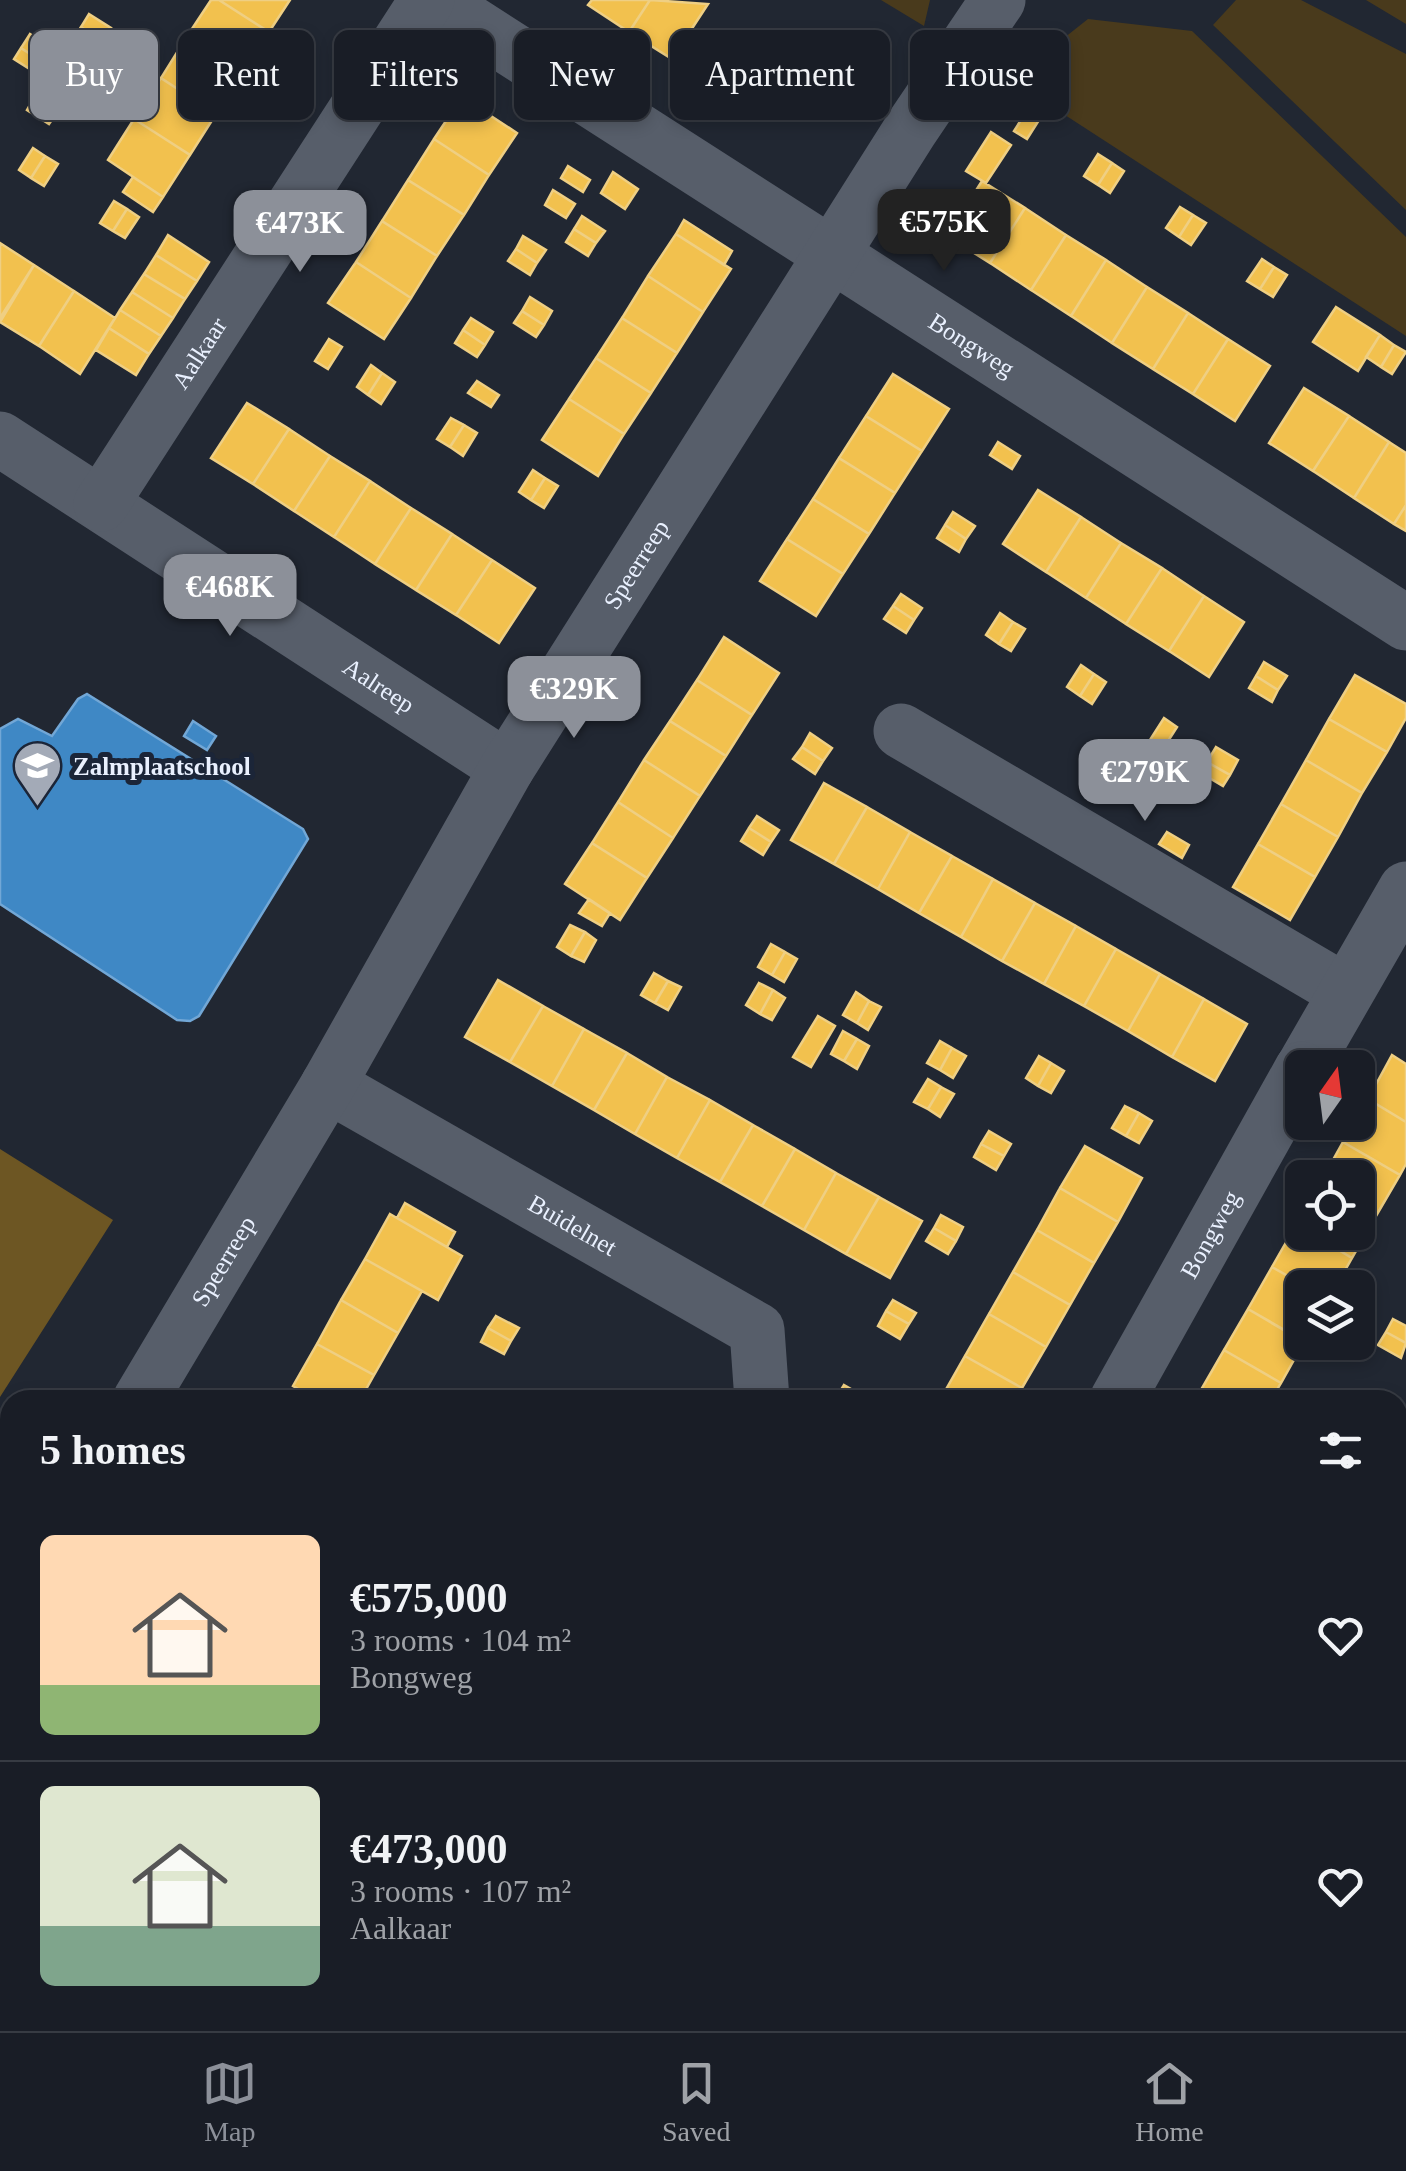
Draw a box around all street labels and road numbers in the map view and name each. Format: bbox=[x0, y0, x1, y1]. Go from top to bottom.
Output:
street label: Bongweg bbox=[924, 307, 1020, 382]
street label: Aalkaar bbox=[166, 312, 232, 393]
street label: Speerreep bbox=[598, 515, 674, 614]
street label: Aalreep bbox=[339, 652, 420, 718]
street label: Bongweg bbox=[1175, 1185, 1245, 1283]
street label: Buidelnet bbox=[524, 1189, 622, 1261]
street label: Speerreep bbox=[186, 1211, 260, 1311]

